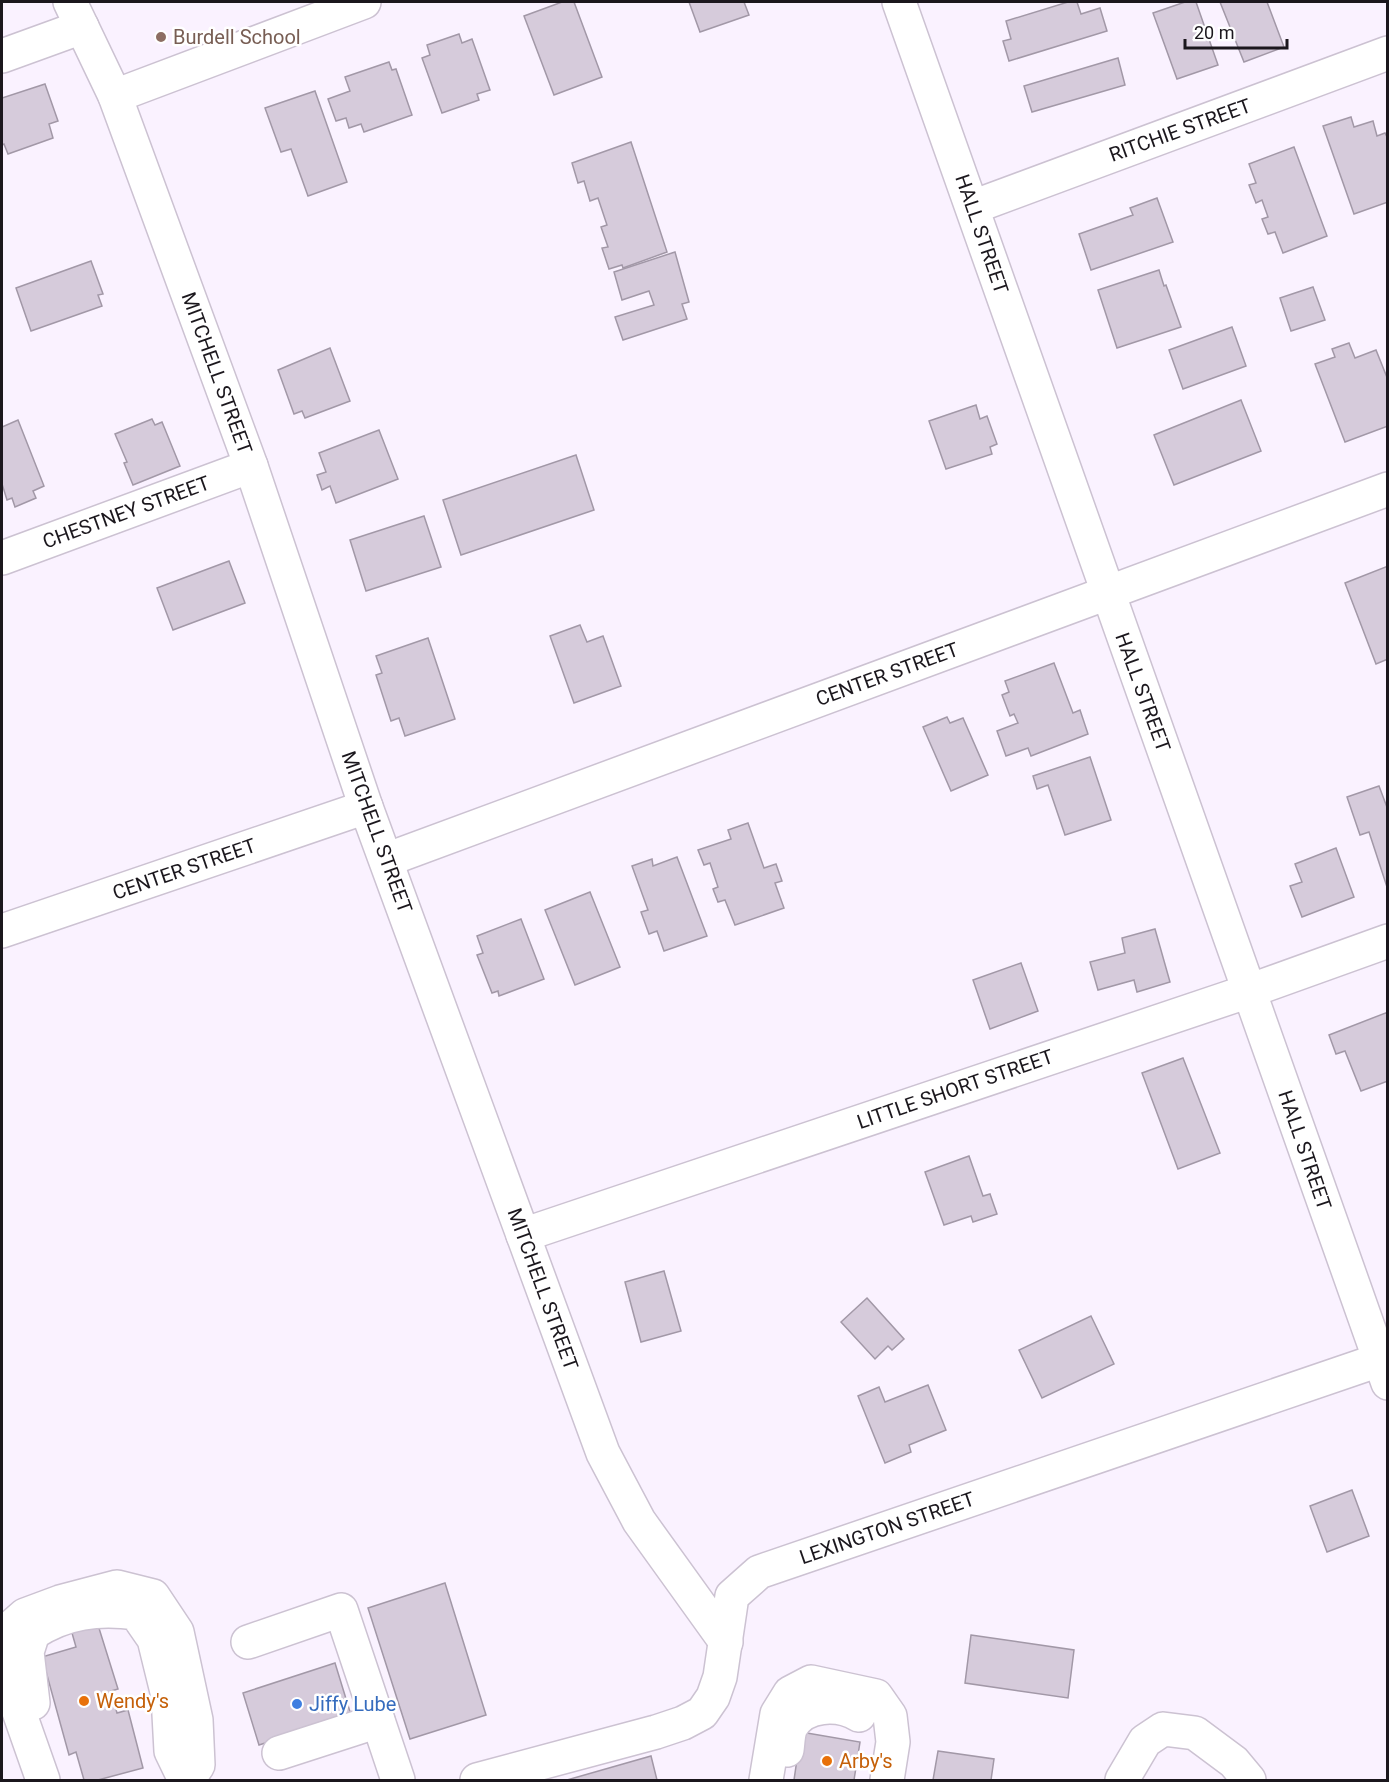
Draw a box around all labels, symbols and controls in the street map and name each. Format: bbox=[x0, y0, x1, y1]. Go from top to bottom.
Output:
scale bar bbox=[1185, 12, 1287, 50]
text: 20 m bbox=[1194, 22, 1234, 43]
place label: Burdell School bbox=[173, 25, 301, 49]
marker: Burdell School bbox=[154, 30, 168, 44]
street label: RITCHIE STREET bbox=[1106, 93, 1254, 167]
street label: HALL STREET bbox=[950, 171, 1014, 297]
street label: MITCHELL STREET bbox=[177, 289, 257, 457]
street label: CHESTNEY STREET bbox=[39, 471, 213, 553]
street label: HALL STREET bbox=[1110, 629, 1176, 755]
street label: CENTER STREET bbox=[812, 637, 962, 711]
street label: MITCHELL STREET bbox=[337, 748, 417, 916]
street label: CENTER STREET bbox=[109, 833, 259, 905]
street label: LITTLE SHORT STREET bbox=[854, 1044, 1056, 1134]
street label: HALL STREET bbox=[1273, 1087, 1337, 1213]
street label: MITCHELL STREET bbox=[503, 1205, 583, 1373]
street label: LEXINGTON STREET bbox=[796, 1487, 978, 1569]
place label: Wendy's bbox=[96, 1689, 169, 1713]
place label: Jiffy Lube bbox=[309, 1692, 396, 1716]
marker: Wendy's bbox=[77, 1694, 91, 1708]
marker: Jiffy Lube bbox=[290, 1697, 304, 1711]
place label: Arby's bbox=[839, 1749, 893, 1773]
marker: Arby's bbox=[820, 1754, 834, 1768]

